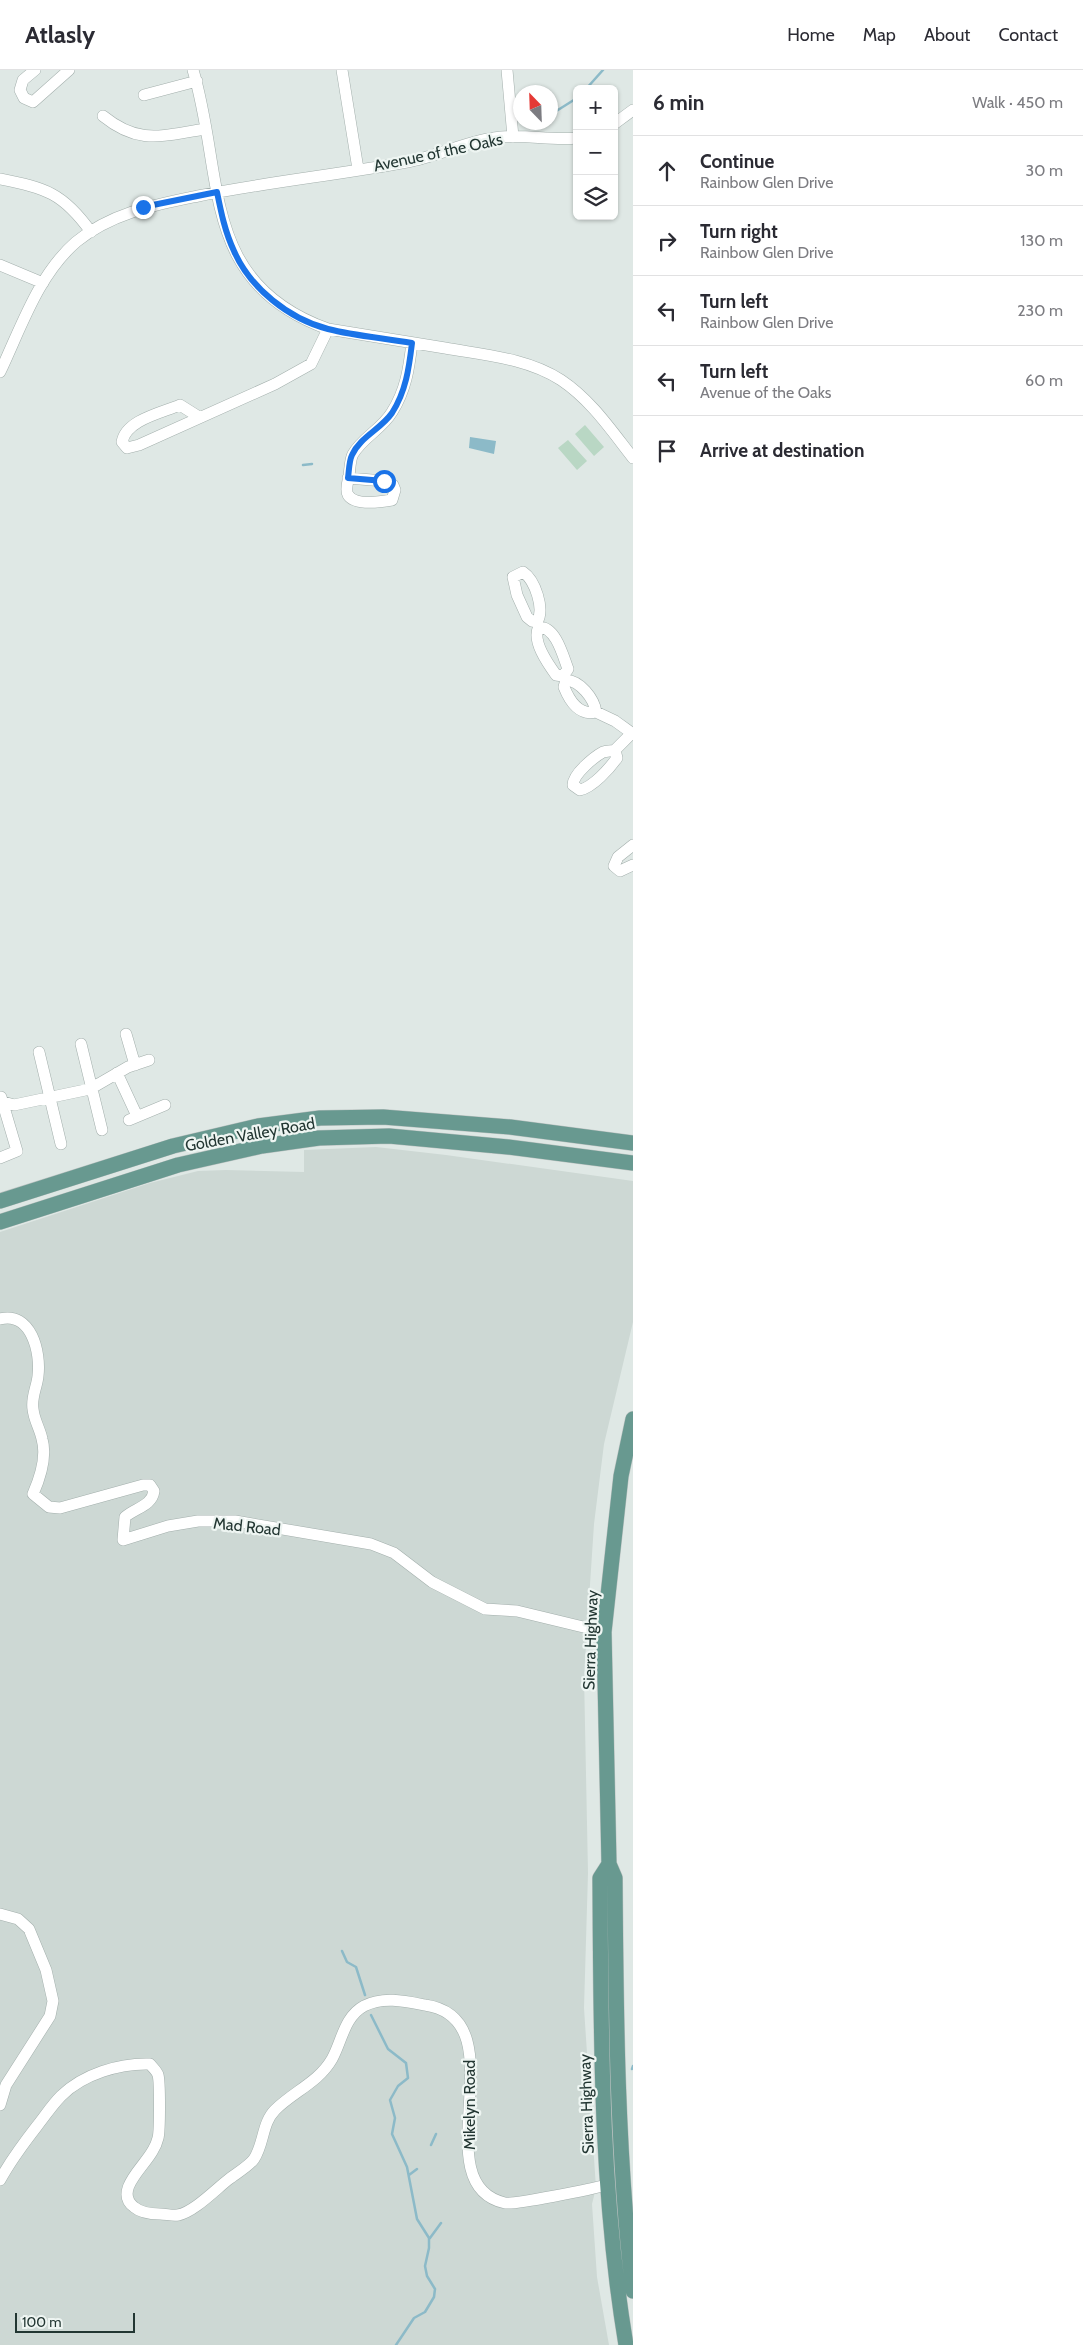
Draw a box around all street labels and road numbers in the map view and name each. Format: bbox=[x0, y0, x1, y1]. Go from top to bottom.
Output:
street label: Avenue of the Oaks bbox=[372, 129, 505, 175]
street label: Golden Valley Road bbox=[184, 1114, 317, 1155]
street label: Mad Road bbox=[212, 1514, 282, 1539]
street label: Sierra Highway bbox=[579, 1590, 602, 1690]
street label: Sierra Highway bbox=[575, 2054, 598, 2154]
street label: Mikelyn Road bbox=[460, 2060, 479, 2150]

